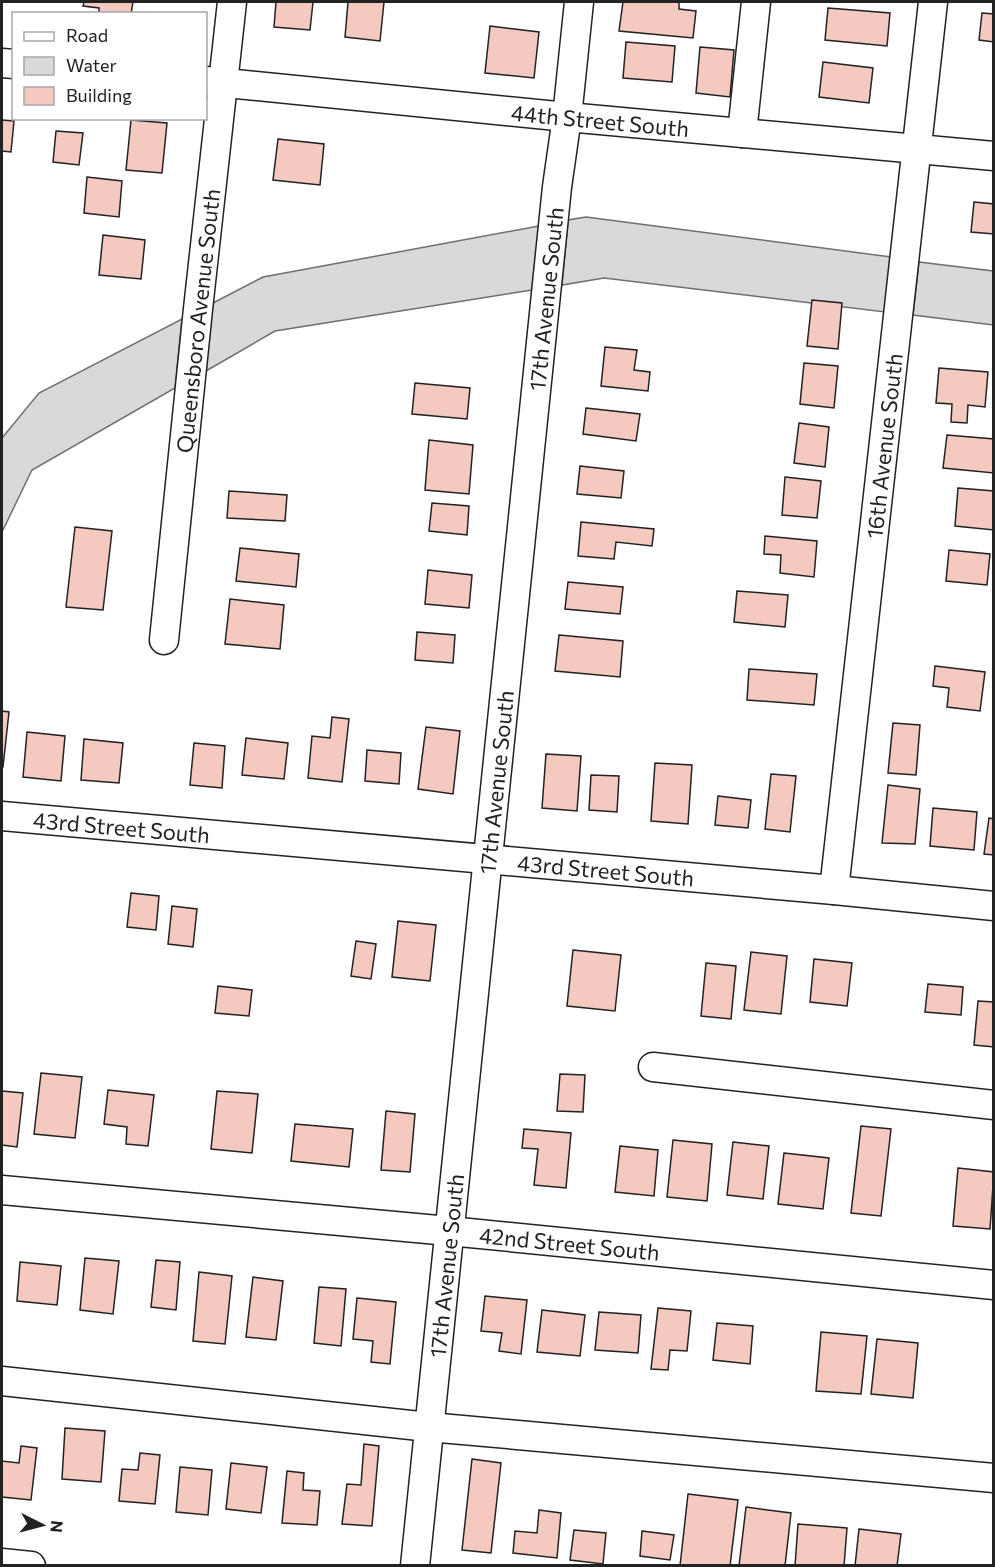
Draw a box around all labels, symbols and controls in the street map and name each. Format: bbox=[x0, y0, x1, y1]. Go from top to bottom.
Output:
legend bbox=[12, 12, 207, 120]
text: Road bbox=[66, 24, 108, 46]
text: Water bbox=[66, 54, 117, 76]
text: Building bbox=[66, 84, 132, 106]
street label: 44th Street South bbox=[510, 98, 690, 142]
street label: Queensboro Avenue South bbox=[170, 187, 225, 454]
street label: 17th Avenue South bbox=[523, 206, 568, 392]
street label: 16th Avenue South bbox=[860, 352, 907, 540]
street label: 17th Avenue South bbox=[473, 689, 519, 875]
street label: 43rd Street South bbox=[32, 805, 211, 848]
street label: 43rd Street South bbox=[516, 848, 695, 891]
street label: 17th Avenue South bbox=[423, 1172, 469, 1359]
street label: 42nd Street South bbox=[478, 1221, 661, 1265]
north arrow bbox=[12, 1495, 72, 1555]
text: N bbox=[47, 1520, 67, 1534]

